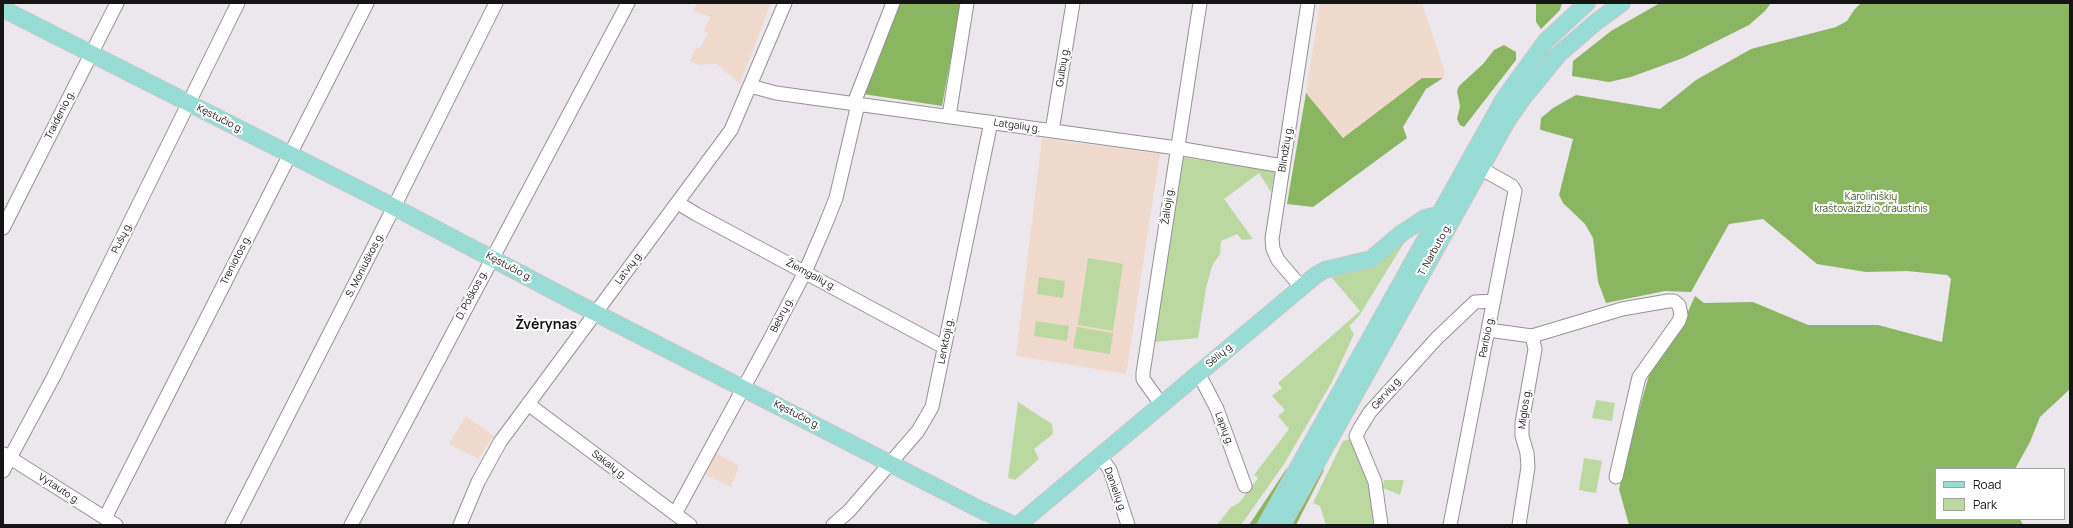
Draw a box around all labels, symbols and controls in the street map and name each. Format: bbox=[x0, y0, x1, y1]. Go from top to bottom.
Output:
street label: Gulbių g. bbox=[1054, 46, 1072, 88]
street label: Traidenio g. bbox=[43, 89, 77, 141]
street label: Kęstučio g. bbox=[195, 102, 245, 136]
street label: Latgalių g. bbox=[993, 117, 1041, 135]
street label: Blindžių g. bbox=[1276, 125, 1296, 173]
street label: Žalioji g. bbox=[1159, 187, 1177, 225]
park label: Karoliniškių kraštovaizdžio draustinis bbox=[1814, 191, 1928, 214]
street label: Pušų g. bbox=[109, 220, 135, 256]
street label: T. Narbuto g. bbox=[1416, 222, 1454, 278]
street label: S. Moniuškos g. bbox=[344, 231, 386, 299]
street label: Treniotos g. bbox=[218, 233, 254, 287]
street label: Latvių g. bbox=[613, 249, 645, 287]
street label: Kęstučio g. bbox=[484, 250, 534, 284]
street label: Žiemgalių g. bbox=[784, 257, 838, 293]
street label: D. Poškos g. bbox=[454, 268, 490, 322]
street label: Bebrų g. bbox=[768, 295, 796, 335]
street label: Paribio g. bbox=[1477, 315, 1497, 359]
district label: Žvėrynas bbox=[515, 317, 577, 333]
street label: Lenktoji g. bbox=[936, 317, 956, 365]
street label: Sėlių g. bbox=[1203, 340, 1237, 370]
street label: Gervių g. bbox=[1369, 374, 1405, 412]
street label: Miglos g. bbox=[1516, 388, 1534, 430]
street label: Kęstučio g. bbox=[772, 398, 822, 432]
street label: Lapių g. bbox=[1212, 410, 1236, 448]
street label: Sakalų g. bbox=[589, 448, 629, 482]
street label: Danielių g. bbox=[1101, 466, 1129, 514]
legend bbox=[1935, 468, 2065, 520]
street label: Vytauto g. bbox=[36, 471, 82, 507]
text: Road bbox=[1973, 476, 2001, 493]
text: Park bbox=[1973, 496, 1997, 513]

